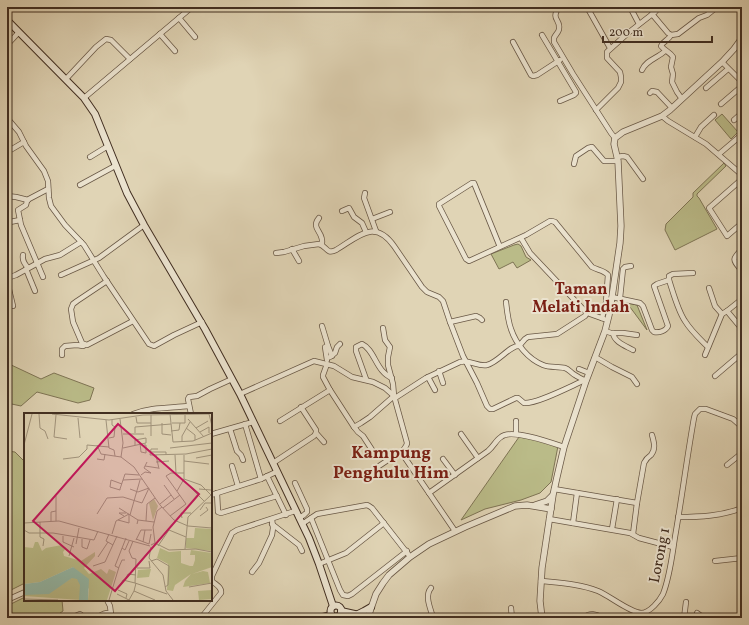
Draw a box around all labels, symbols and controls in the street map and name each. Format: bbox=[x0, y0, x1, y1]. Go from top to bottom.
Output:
scale bar bbox=[603, 18, 712, 44]
text: 200 m bbox=[609, 25, 643, 41]
district label: Taman Melati Indah bbox=[532, 279, 630, 319]
inset map bbox=[24, 413, 212, 601]
district label: Kampung Penghulu Him bbox=[333, 442, 449, 485]
street label: Lorong 1 bbox=[645, 526, 676, 585]

